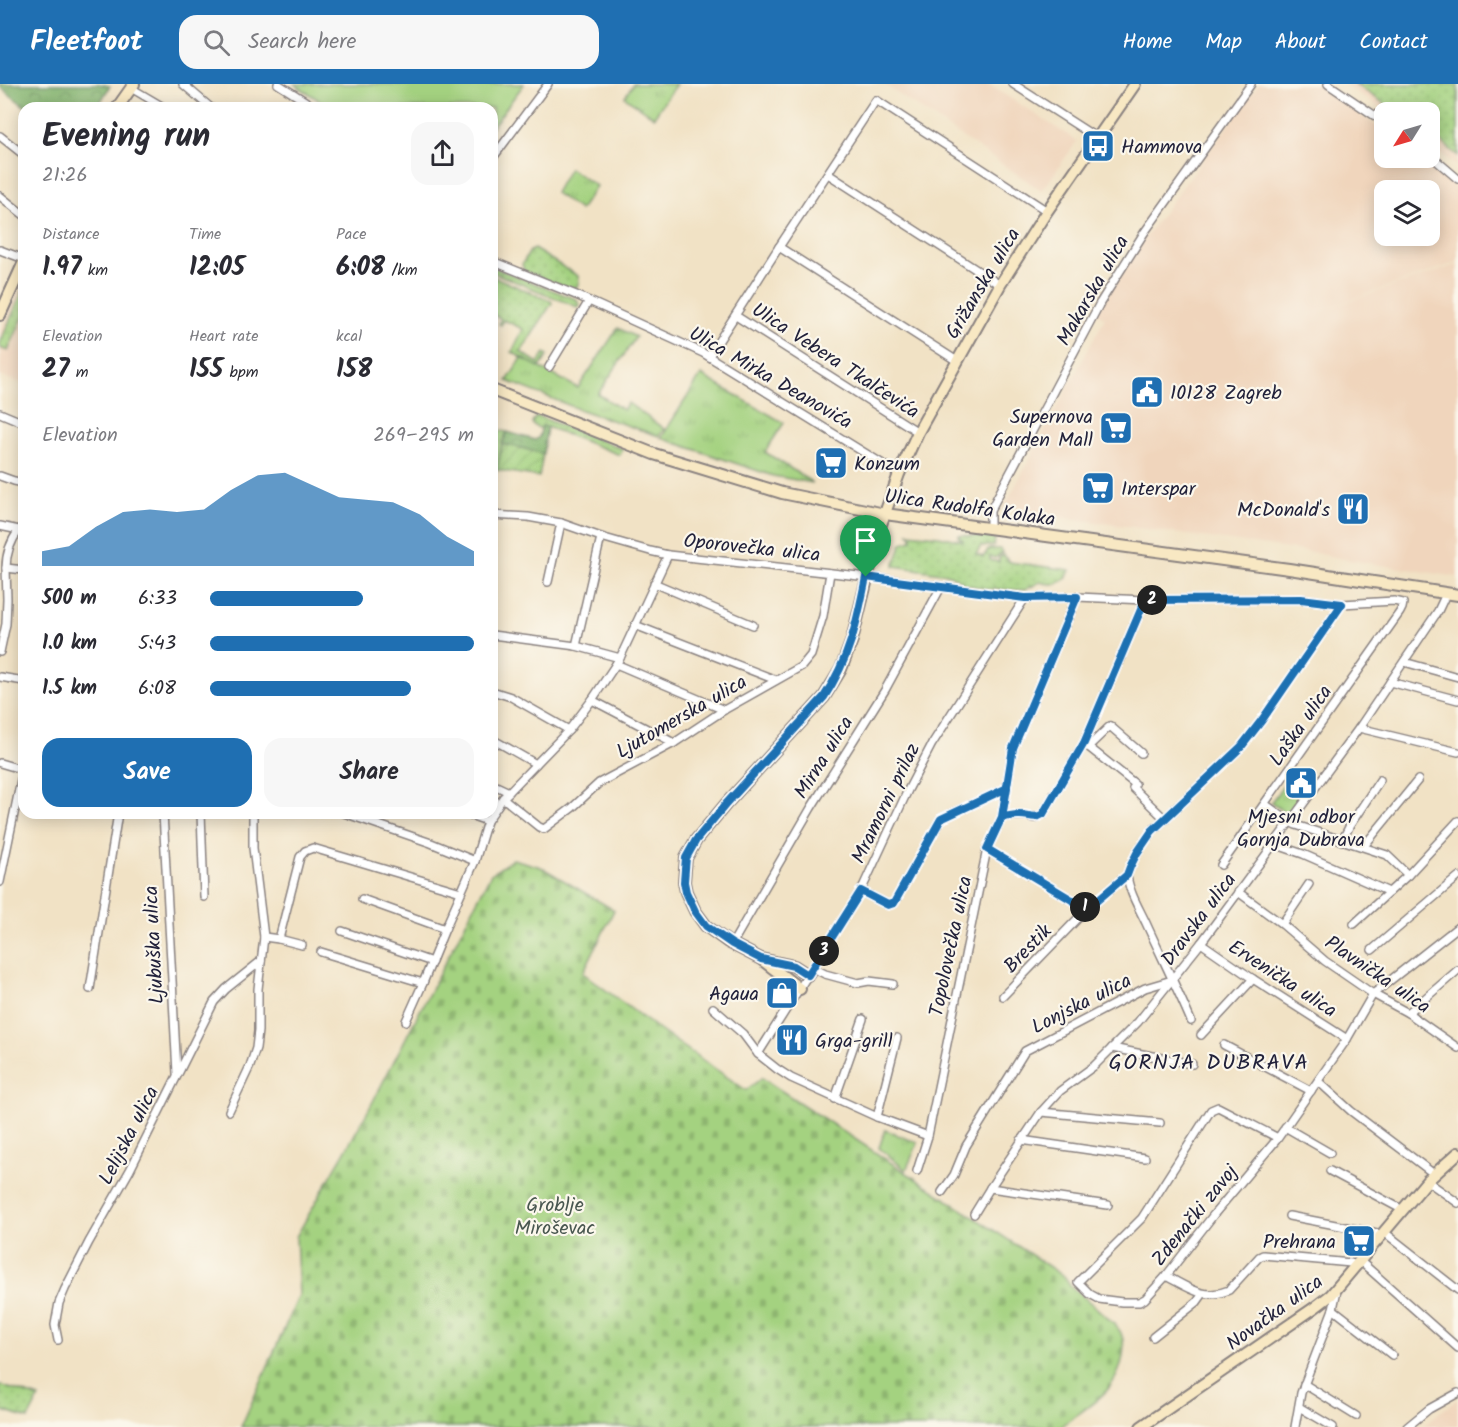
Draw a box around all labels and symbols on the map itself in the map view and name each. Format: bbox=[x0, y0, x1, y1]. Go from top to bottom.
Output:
north arrow bbox=[1374, 102, 1440, 168]
bus stop icon: Hammova bbox=[1080, 128, 1116, 164]
place label: Hammova bbox=[1121, 132, 1203, 164]
street label: Grižanska ulica bbox=[938, 222, 1030, 346]
street label: Makarska ulica bbox=[1049, 230, 1138, 352]
street label: Ulica Vebera Tkalčevića bbox=[744, 295, 925, 428]
street label: Ulica Mirka Deanovića bbox=[682, 319, 858, 439]
public building icon: 10128 Zagreb bbox=[1129, 374, 1165, 410]
place label: 10128 Zagreb bbox=[1170, 378, 1282, 410]
place label: Supernova Garden Mall bbox=[992, 402, 1093, 457]
supermarket icon: Supernova Garden Mall bbox=[1098, 410, 1134, 446]
supermarket icon: Konzum bbox=[813, 445, 849, 481]
place label: Konzum bbox=[854, 449, 920, 481]
supermarket icon: Interspar bbox=[1080, 470, 1116, 506]
place label: Interspar bbox=[1121, 474, 1197, 506]
street label: Ulica Rudolfa Kolaka bbox=[882, 481, 1057, 537]
restaurant icon: McDonald's bbox=[1335, 491, 1371, 527]
place label: McDonald's bbox=[1237, 495, 1330, 527]
pin bbox=[840, 515, 891, 577]
street label: Oporovečka ulica bbox=[682, 526, 822, 572]
pin: 2 bbox=[1137, 585, 1167, 615]
street label: Ljutomerska ulica bbox=[610, 667, 754, 768]
street label: Laška ulica bbox=[1262, 679, 1341, 773]
street label: Mirna ulica bbox=[787, 710, 863, 806]
street label: Mramorni prilaz bbox=[844, 738, 930, 870]
public building icon: Mjesni odbor Gornja Dubrava bbox=[1283, 765, 1319, 801]
place label: Mjesni odbor Gornja Dubrava bbox=[1237, 802, 1365, 857]
street label: Dravska ulica bbox=[1154, 867, 1246, 974]
street label: Topolovečka ulica bbox=[921, 873, 982, 1020]
street label: Ljubuška ulica bbox=[136, 885, 174, 1005]
pin: 1 bbox=[1070, 892, 1100, 922]
street label: Brestik bbox=[997, 917, 1061, 982]
street label: Plavnička ulica bbox=[1317, 928, 1437, 1023]
street label: Ervenička ulica bbox=[1221, 932, 1343, 1027]
pin: 3 bbox=[809, 936, 839, 966]
street label: Lonjska ulica bbox=[1026, 966, 1138, 1044]
shop icon: Agaua bbox=[764, 975, 800, 1011]
place label: Agaua bbox=[709, 979, 759, 1011]
restaurant icon: Grga-grill bbox=[774, 1022, 810, 1058]
place label: Grga-grill bbox=[815, 1026, 893, 1058]
district label: GORNJA DUBRAVA bbox=[1109, 1046, 1309, 1081]
street label: Lelijska ulica bbox=[91, 1081, 168, 1191]
street label: Zdenački zavoj bbox=[1144, 1158, 1247, 1274]
park label: Groblje Miroševac bbox=[515, 1190, 595, 1245]
supermarket icon: Prehrana bbox=[1341, 1223, 1377, 1259]
place label: Prehrana bbox=[1263, 1227, 1336, 1259]
street label: Novačka ulica bbox=[1220, 1267, 1331, 1360]

